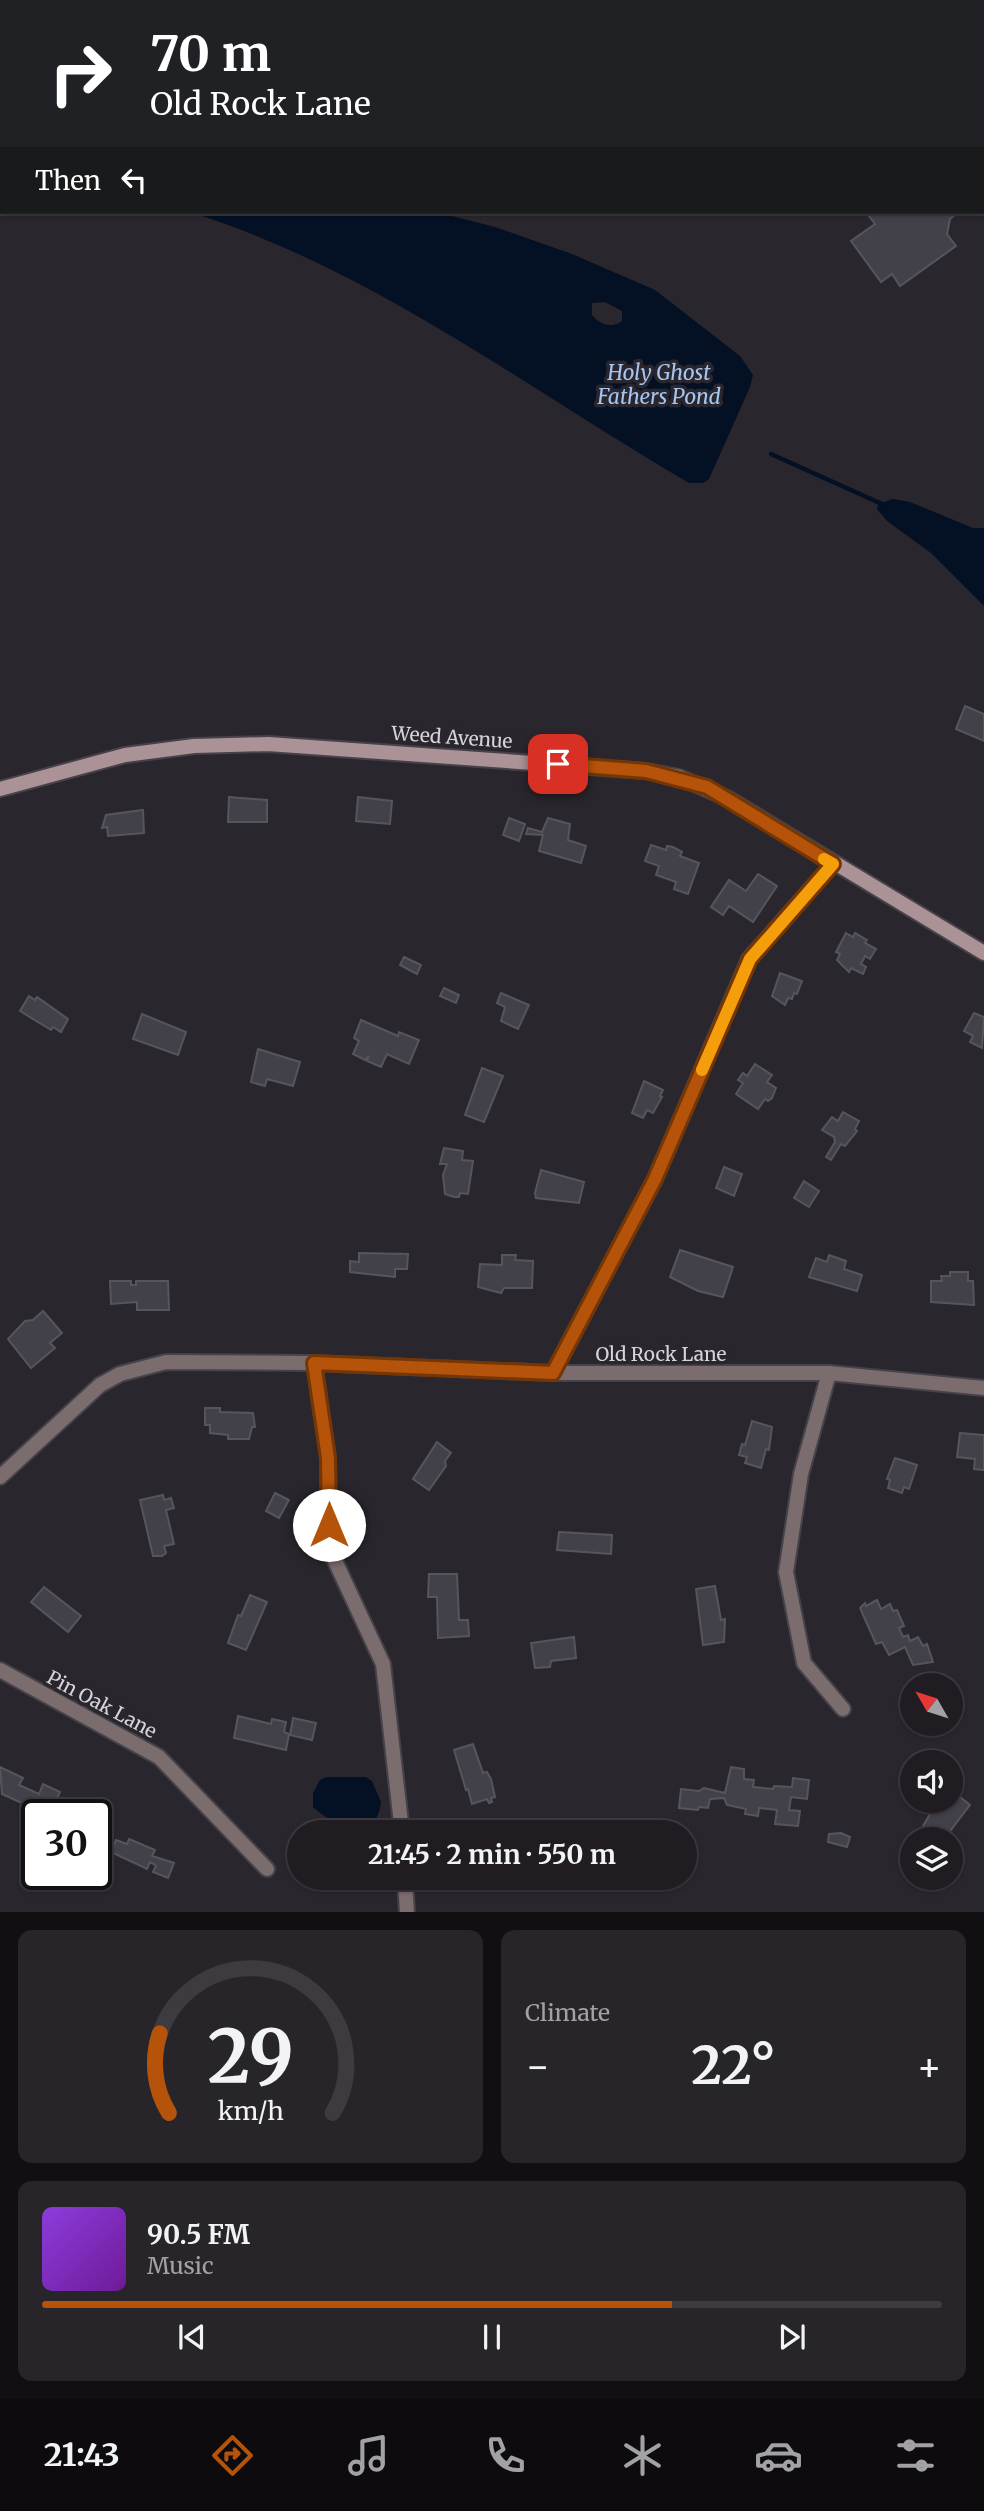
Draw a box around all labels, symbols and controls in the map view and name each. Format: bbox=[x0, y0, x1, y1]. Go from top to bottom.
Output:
text: 70 m bbox=[150, 23, 271, 84]
icon: right bbox=[35, 28, 126, 119]
text: Old Rock Lane bbox=[150, 84, 371, 124]
icon: left bbox=[115, 161, 153, 199]
text: Then bbox=[35, 164, 101, 197]
water label: Holy Ghost Fathers Pond bbox=[596, 359, 721, 410]
street label: Weed Avenue bbox=[390, 721, 513, 753]
pin bbox=[528, 734, 588, 794]
icon: arrive bbox=[539, 745, 577, 783]
street label: Old Rock Lane bbox=[596, 1342, 727, 1366]
position arrow bbox=[292, 1488, 366, 1562]
street label: Pin Oak Lane bbox=[43, 1665, 161, 1743]
north arrow bbox=[900, 1673, 962, 1736]
map controls bbox=[900, 1673, 963, 1890]
button: sound bbox=[900, 1750, 963, 1813]
speed limit sign: 30 bbox=[21, 1799, 112, 1890]
button: layers bbox=[900, 1827, 963, 1890]
text: 21:45 · 2 min · 550 m bbox=[368, 1838, 616, 1871]
text: Climate bbox=[525, 1998, 610, 2027]
text: 29 bbox=[207, 2011, 294, 2103]
text: 22° bbox=[691, 2033, 776, 2098]
text: − bbox=[525, 2043, 550, 2090]
text: + bbox=[917, 2043, 942, 2090]
text: km/h bbox=[217, 2094, 284, 2126]
text: 90.5 FM bbox=[147, 2218, 250, 2251]
text: Music bbox=[147, 2251, 214, 2280]
icon: previous bbox=[173, 2318, 211, 2356]
icon: pause bbox=[473, 2318, 511, 2356]
icon: next bbox=[773, 2318, 811, 2356]
icon: directions bbox=[208, 2431, 257, 2480]
icon: music bbox=[344, 2431, 393, 2480]
icon: phone bbox=[481, 2431, 530, 2480]
icon: climate bbox=[618, 2431, 667, 2480]
icon: car bbox=[754, 2431, 803, 2480]
icon: filters bbox=[891, 2431, 940, 2480]
text: 21:43 bbox=[44, 2435, 120, 2475]

